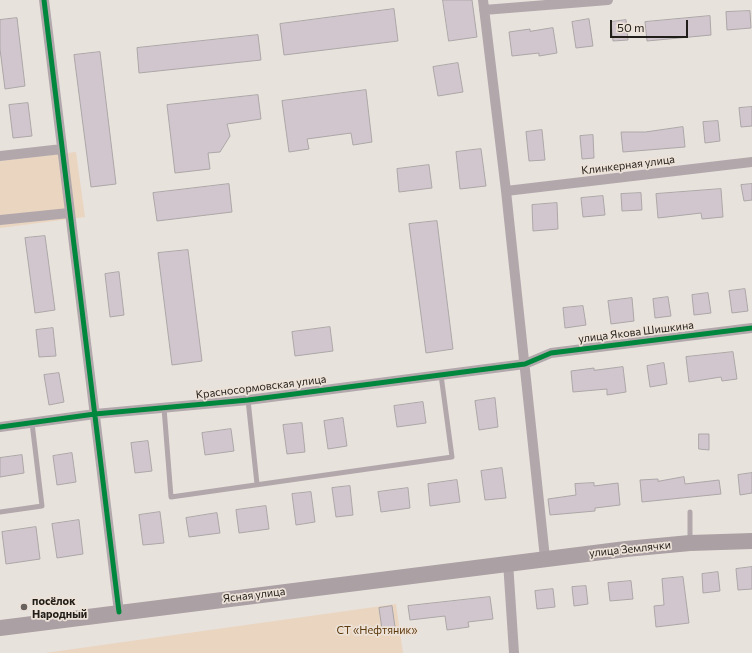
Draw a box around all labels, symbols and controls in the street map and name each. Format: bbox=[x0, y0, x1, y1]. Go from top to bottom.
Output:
scale bar bbox=[612, 12, 690, 38]
text: 50 m bbox=[617, 20, 645, 34]
street label: Клинкерная улица bbox=[580, 153, 676, 177]
street label: улица Якова Шишкина bbox=[577, 318, 695, 346]
street label: Красносормовская улица bbox=[195, 372, 327, 402]
street label: улица Землячки bbox=[588, 538, 672, 560]
street label: Ясная улица bbox=[222, 585, 286, 605]
place label: посёлок Народный bbox=[32, 594, 87, 620]
marker: посёлок Народный bbox=[19, 602, 29, 612]
park label: СТ «Нефтяник» bbox=[336, 623, 418, 637]

